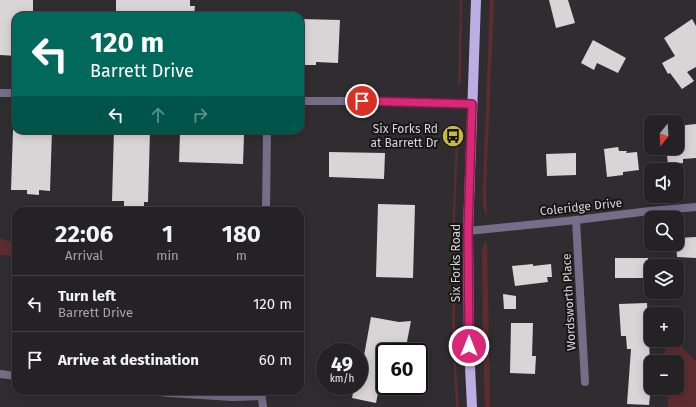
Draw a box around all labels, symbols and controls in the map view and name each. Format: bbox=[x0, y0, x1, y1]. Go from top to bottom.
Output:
text: 120 m bbox=[90, 26, 164, 59]
icon: left bbox=[24, 28, 76, 80]
text: Barrett Drive bbox=[90, 60, 194, 82]
pin bbox=[345, 84, 379, 118]
icon: arrive bbox=[351, 90, 373, 112]
icon: left bbox=[105, 104, 127, 126]
icon: ahead bbox=[147, 104, 169, 126]
icon: right bbox=[189, 104, 211, 126]
north arrow bbox=[644, 115, 684, 155]
map controls bbox=[644, 115, 684, 395]
place label: Six Forks Rd at Barrett Dr bbox=[370, 122, 438, 150]
bus stop icon: Six Forks Rd at Barrett Dr bbox=[440, 123, 466, 149]
button: sound bbox=[644, 163, 684, 203]
street label: Coleridge Drive bbox=[539, 196, 623, 218]
button: search bbox=[644, 211, 684, 251]
text: 22:06 bbox=[55, 220, 113, 248]
text: 1 bbox=[162, 220, 173, 248]
text: 180 bbox=[222, 220, 261, 248]
street label: Six Forks Road bbox=[449, 224, 463, 302]
text: Arrival bbox=[65, 248, 103, 263]
text: min bbox=[156, 248, 179, 263]
text: m bbox=[236, 248, 247, 263]
street label: Wordsworth Place bbox=[559, 253, 579, 351]
button: layers bbox=[644, 259, 684, 299]
text: Turn left bbox=[58, 287, 116, 305]
icon: left bbox=[24, 293, 46, 315]
text: 120 m bbox=[253, 295, 292, 313]
text: Barrett Drive bbox=[58, 305, 133, 320]
button: + bbox=[644, 307, 684, 347]
position arrow bbox=[448, 325, 490, 367]
speed limit sign: 60 bbox=[376, 343, 428, 395]
icon: arrive bbox=[24, 349, 46, 371]
text: Arrive at destination bbox=[58, 351, 199, 369]
text: 60 m bbox=[259, 351, 292, 369]
text: 49 bbox=[331, 352, 353, 376]
button: − bbox=[644, 355, 684, 395]
text: km/h bbox=[330, 373, 354, 385]

